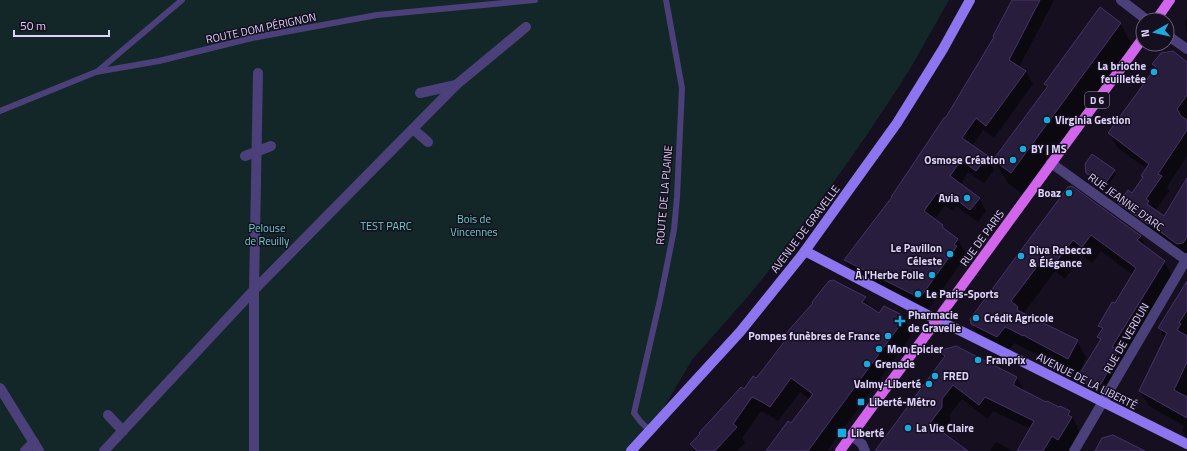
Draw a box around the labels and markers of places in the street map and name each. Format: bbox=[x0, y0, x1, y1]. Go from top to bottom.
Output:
place label: La brioche feuilletée bbox=[1097, 58, 1146, 87]
marker: La brioche feuilletée bbox=[1149, 67, 1159, 77]
place label: Virginia Gestion bbox=[1055, 112, 1131, 128]
marker: Virginia Gestion bbox=[1042, 115, 1052, 125]
place label: BY | MS bbox=[1031, 141, 1067, 157]
marker: BY | MS bbox=[1018, 144, 1028, 154]
place label: Osmose Création bbox=[924, 152, 1005, 168]
marker: Osmose Création bbox=[1008, 155, 1018, 165]
place label: Boaz bbox=[1038, 185, 1061, 201]
marker: Boaz bbox=[1064, 188, 1074, 198]
place label: Avia bbox=[939, 190, 959, 206]
marker: Avia bbox=[962, 193, 972, 203]
place label: Le Pavillon Céleste bbox=[891, 240, 942, 269]
place label: Diva Rebecca & Élégance bbox=[1029, 242, 1092, 271]
marker: Le Pavillon Céleste bbox=[945, 249, 955, 259]
marker: Diva Rebecca & Élégance bbox=[1016, 251, 1026, 261]
place label: À l'Herbe Folle bbox=[855, 267, 924, 283]
marker: À l'Herbe Folle bbox=[927, 270, 937, 280]
place label: Le Paris-Sports bbox=[926, 286, 999, 302]
marker: Le Paris-Sports bbox=[913, 289, 923, 299]
place label: Pharmacie de Gravelle bbox=[908, 307, 961, 336]
place label: Crédit Agricole bbox=[984, 310, 1054, 326]
marker: Crédit Agricole bbox=[971, 313, 981, 323]
marker: Pharmacie de Gravelle bbox=[895, 316, 905, 326]
place label: Pompes funèbres de France bbox=[748, 328, 880, 344]
marker: Pompes funèbres de France bbox=[883, 331, 893, 341]
place label: Mon Epicier bbox=[887, 341, 943, 357]
marker: Mon Epicier bbox=[874, 344, 884, 354]
place label: Franprix bbox=[986, 352, 1026, 368]
marker: Franprix bbox=[973, 355, 983, 365]
place label: Grenade bbox=[875, 356, 915, 372]
marker: Grenade bbox=[862, 359, 872, 369]
place label: FRED bbox=[943, 368, 969, 384]
marker: FRED bbox=[930, 371, 940, 381]
place label: Valmy-Liberté bbox=[854, 376, 921, 392]
marker: Valmy-Liberté bbox=[924, 379, 934, 389]
place label: Liberté-Métro bbox=[869, 394, 936, 410]
marker: Liberté-Métro bbox=[856, 397, 866, 407]
place label: La Vie Claire bbox=[916, 420, 974, 436]
marker: La Vie Claire bbox=[903, 423, 913, 433]
place label: Liberté bbox=[851, 425, 885, 441]
marker: Liberté bbox=[836, 427, 848, 439]

